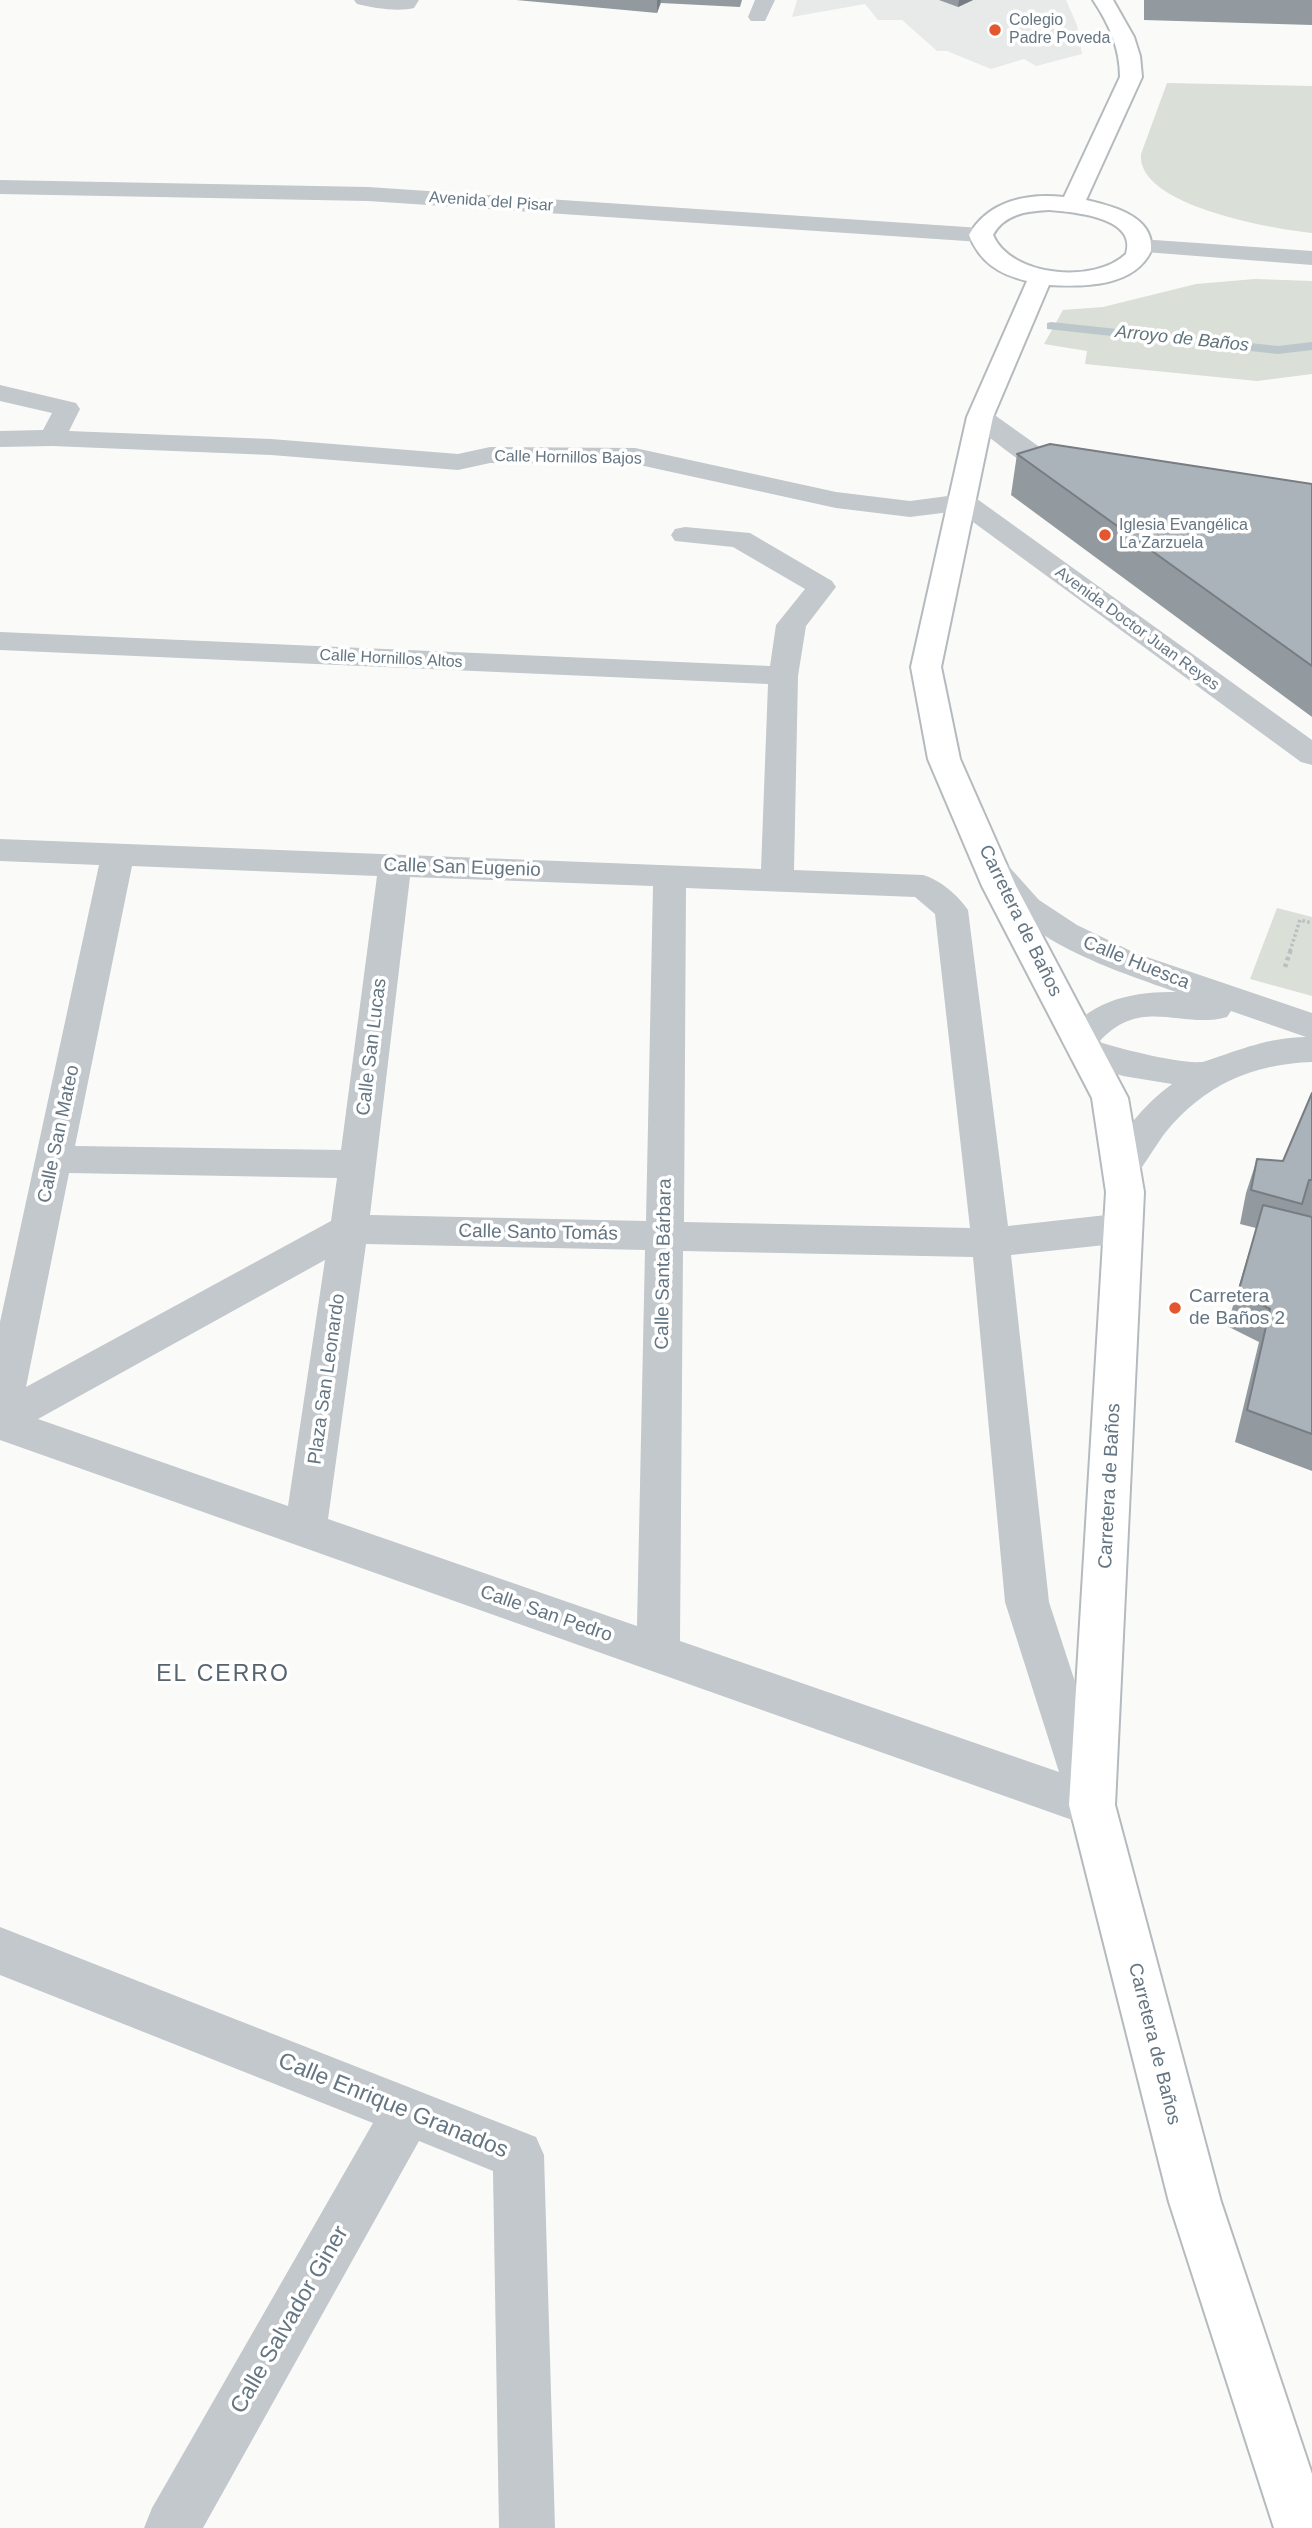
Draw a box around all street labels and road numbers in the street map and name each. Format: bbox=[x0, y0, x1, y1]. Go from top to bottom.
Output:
street label: Avenida del Pisar bbox=[428, 188, 554, 216]
street label: Calle Hornillos Bajos bbox=[494, 447, 642, 469]
street label: Avenida Doctor Juan Reyes bbox=[1051, 563, 1223, 695]
street label: Calle Hornillos Altos bbox=[319, 646, 463, 672]
street label: Carretera de Baños bbox=[973, 841, 1067, 1001]
street label: Calle San Eugenio bbox=[383, 854, 541, 882]
street label: Calle Huesca bbox=[1079, 931, 1193, 995]
street label: Calle San Lucas bbox=[352, 977, 392, 1117]
street label: Calle San Mateo bbox=[33, 1063, 85, 1205]
street label: Calle Santa Bárbara bbox=[651, 1178, 677, 1350]
street label: Calle Santo Tomás bbox=[458, 1220, 618, 1246]
street label: Plaza San Leonardo bbox=[304, 1292, 350, 1466]
street label: Carretera de Baños bbox=[1094, 1403, 1126, 1569]
street label: Calle San Pedro bbox=[477, 1581, 615, 1647]
street label: Carretera de Baños bbox=[1123, 1961, 1185, 2127]
street label: Calle Enrique Granados bbox=[274, 2047, 512, 2165]
street label: Calle Salvador Giner bbox=[225, 2221, 355, 2419]

